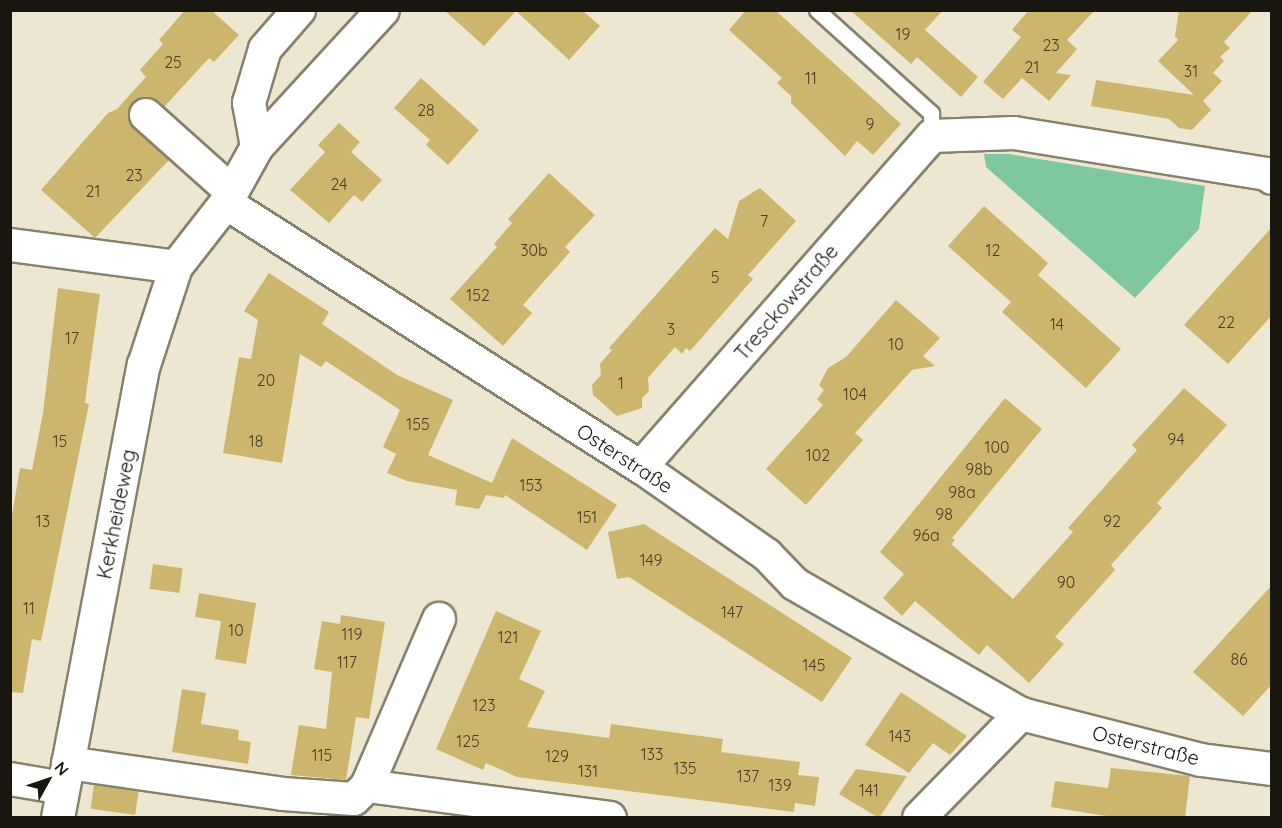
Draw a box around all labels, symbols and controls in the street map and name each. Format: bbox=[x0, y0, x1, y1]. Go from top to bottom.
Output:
house number: 19 bbox=[896, 24, 910, 44]
house number: 23 bbox=[1042, 35, 1060, 55]
house number: 25 bbox=[164, 52, 182, 72]
house number: 21 bbox=[1025, 57, 1039, 77]
house number: 31 bbox=[1184, 61, 1198, 81]
house number: 11 bbox=[805, 68, 817, 88]
house number: 28 bbox=[417, 100, 435, 120]
house number: 9 bbox=[866, 114, 874, 134]
house number: 23 bbox=[125, 165, 143, 185]
house number: 24 bbox=[330, 174, 348, 194]
house number: 21 bbox=[86, 181, 100, 201]
house number: 7 bbox=[760, 211, 768, 231]
street label: Tresckowstraße bbox=[729, 239, 843, 365]
house number: 30b bbox=[520, 240, 548, 260]
house number: 12 bbox=[986, 240, 1000, 260]
house number: 5 bbox=[711, 267, 719, 287]
house number: 152 bbox=[466, 285, 490, 305]
house number: 22 bbox=[1217, 312, 1235, 332]
house number: 14 bbox=[1050, 314, 1064, 334]
house number: 3 bbox=[667, 319, 675, 339]
house number: 17 bbox=[65, 328, 79, 348]
house number: 10 bbox=[888, 334, 904, 354]
house number: 20 bbox=[257, 370, 275, 390]
house number: 1 bbox=[618, 373, 624, 393]
house number: 104 bbox=[843, 384, 867, 404]
house number: 155 bbox=[406, 414, 430, 434]
street label: Osterstraße bbox=[573, 418, 677, 498]
house number: 94 bbox=[1167, 429, 1185, 449]
house number: 15 bbox=[53, 431, 67, 451]
house number: 18 bbox=[249, 431, 263, 451]
house number: 100 bbox=[985, 437, 1009, 457]
house number: 102 bbox=[806, 445, 830, 465]
street label: Kerkheideweg bbox=[92, 447, 140, 581]
house number: 98b bbox=[965, 459, 993, 479]
house number: 153 bbox=[519, 475, 543, 495]
house number: 98a bbox=[948, 482, 976, 502]
house number: 98 bbox=[935, 504, 953, 524]
house number: 151 bbox=[577, 507, 597, 527]
house number: 13 bbox=[36, 511, 50, 531]
house number: 92 bbox=[1103, 511, 1121, 531]
house number: 96a bbox=[912, 525, 940, 545]
house number: 149 bbox=[640, 550, 662, 570]
house number: 90 bbox=[1057, 572, 1075, 592]
house number: 11 bbox=[23, 598, 35, 618]
house number: 147 bbox=[721, 602, 743, 622]
house number: 10 bbox=[228, 620, 244, 640]
house number: 119 bbox=[342, 624, 362, 644]
house number: 121 bbox=[498, 627, 518, 647]
house number: 86 bbox=[1230, 649, 1248, 669]
house number: 117 bbox=[337, 652, 357, 672]
house number: 145 bbox=[803, 655, 825, 675]
house number: 123 bbox=[472, 695, 496, 715]
street label: Osterstraße bbox=[1090, 720, 1202, 770]
house number: 143 bbox=[889, 726, 911, 746]
house number: 125 bbox=[456, 731, 480, 751]
house number: 133 bbox=[641, 744, 663, 764]
house number: 115 bbox=[312, 745, 332, 765]
house number: 129 bbox=[545, 746, 569, 766]
north arrow bbox=[18, 750, 78, 810]
text: N bbox=[50, 757, 73, 779]
house number: 135 bbox=[673, 758, 697, 778]
house number: 131 bbox=[578, 761, 598, 781]
house number: 137 bbox=[737, 766, 759, 786]
house number: 139 bbox=[768, 775, 792, 795]
house number: 141 bbox=[859, 780, 879, 800]

